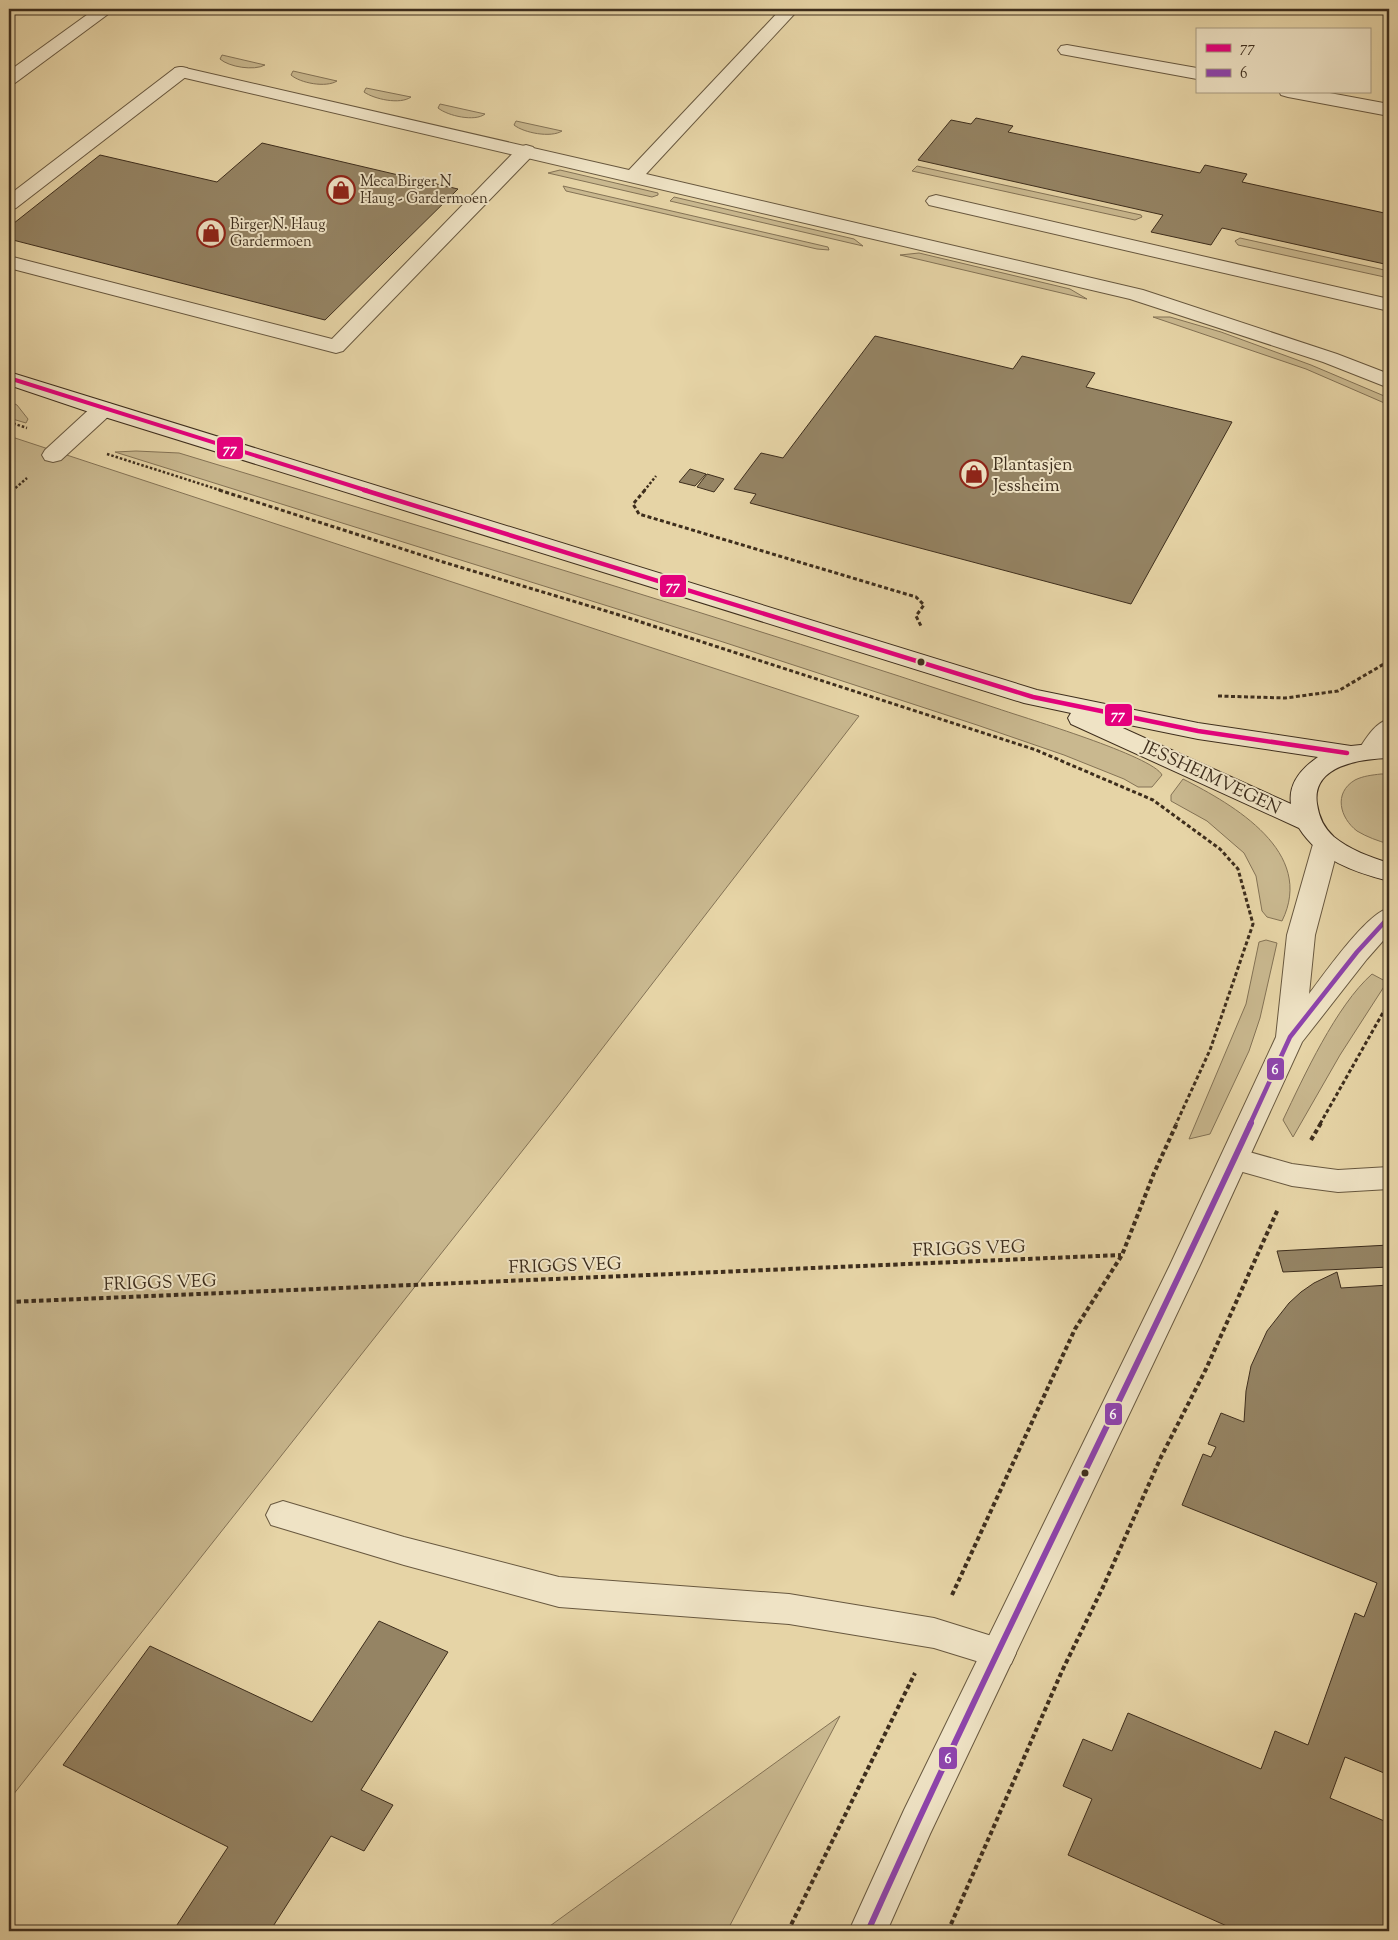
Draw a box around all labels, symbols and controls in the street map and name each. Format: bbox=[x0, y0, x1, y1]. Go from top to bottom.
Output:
legend bbox=[1196, 28, 1370, 92]
text: 77 bbox=[1240, 38, 1256, 59]
text: 6 bbox=[1240, 64, 1247, 85]
place label: Meca Birger N Haug - Gardermoen bbox=[360, 172, 488, 210]
shop icon: Meca Birger N Haug - Gardermoen bbox=[326, 175, 356, 205]
place label: Birger N. Haug Gardermoen bbox=[230, 215, 326, 253]
shop icon: Birger N. Haug Gardermoen bbox=[196, 218, 226, 248]
line badge: 77 bbox=[216, 436, 244, 460]
text: 77 bbox=[223, 440, 238, 460]
place label: Plantasjen Jessheim bbox=[992, 453, 1073, 500]
shop icon: Plantasjen Jessheim bbox=[959, 459, 989, 489]
line badge: 77 bbox=[659, 574, 687, 598]
text: 77 bbox=[666, 577, 681, 597]
unlabelled marker bbox=[916, 657, 926, 667]
line badge: 77 bbox=[1104, 703, 1133, 727]
text: 77 bbox=[1111, 706, 1126, 726]
street label: JESSHEIMVEGEN bbox=[1137, 735, 1285, 822]
line badge: 6 bbox=[1266, 1057, 1285, 1081]
text: 6 bbox=[1272, 1061, 1279, 1081]
street label: FRIGGS VEG bbox=[912, 1235, 1026, 1265]
street label: FRIGGS VEG bbox=[508, 1252, 622, 1282]
street label: FRIGGS VEG bbox=[103, 1269, 217, 1299]
line badge: 6 bbox=[1104, 1402, 1123, 1426]
text: 6 bbox=[1110, 1406, 1117, 1426]
unlabelled marker bbox=[1080, 1468, 1090, 1478]
line badge: 6 bbox=[938, 1746, 958, 1770]
text: 6 bbox=[945, 1750, 952, 1770]

